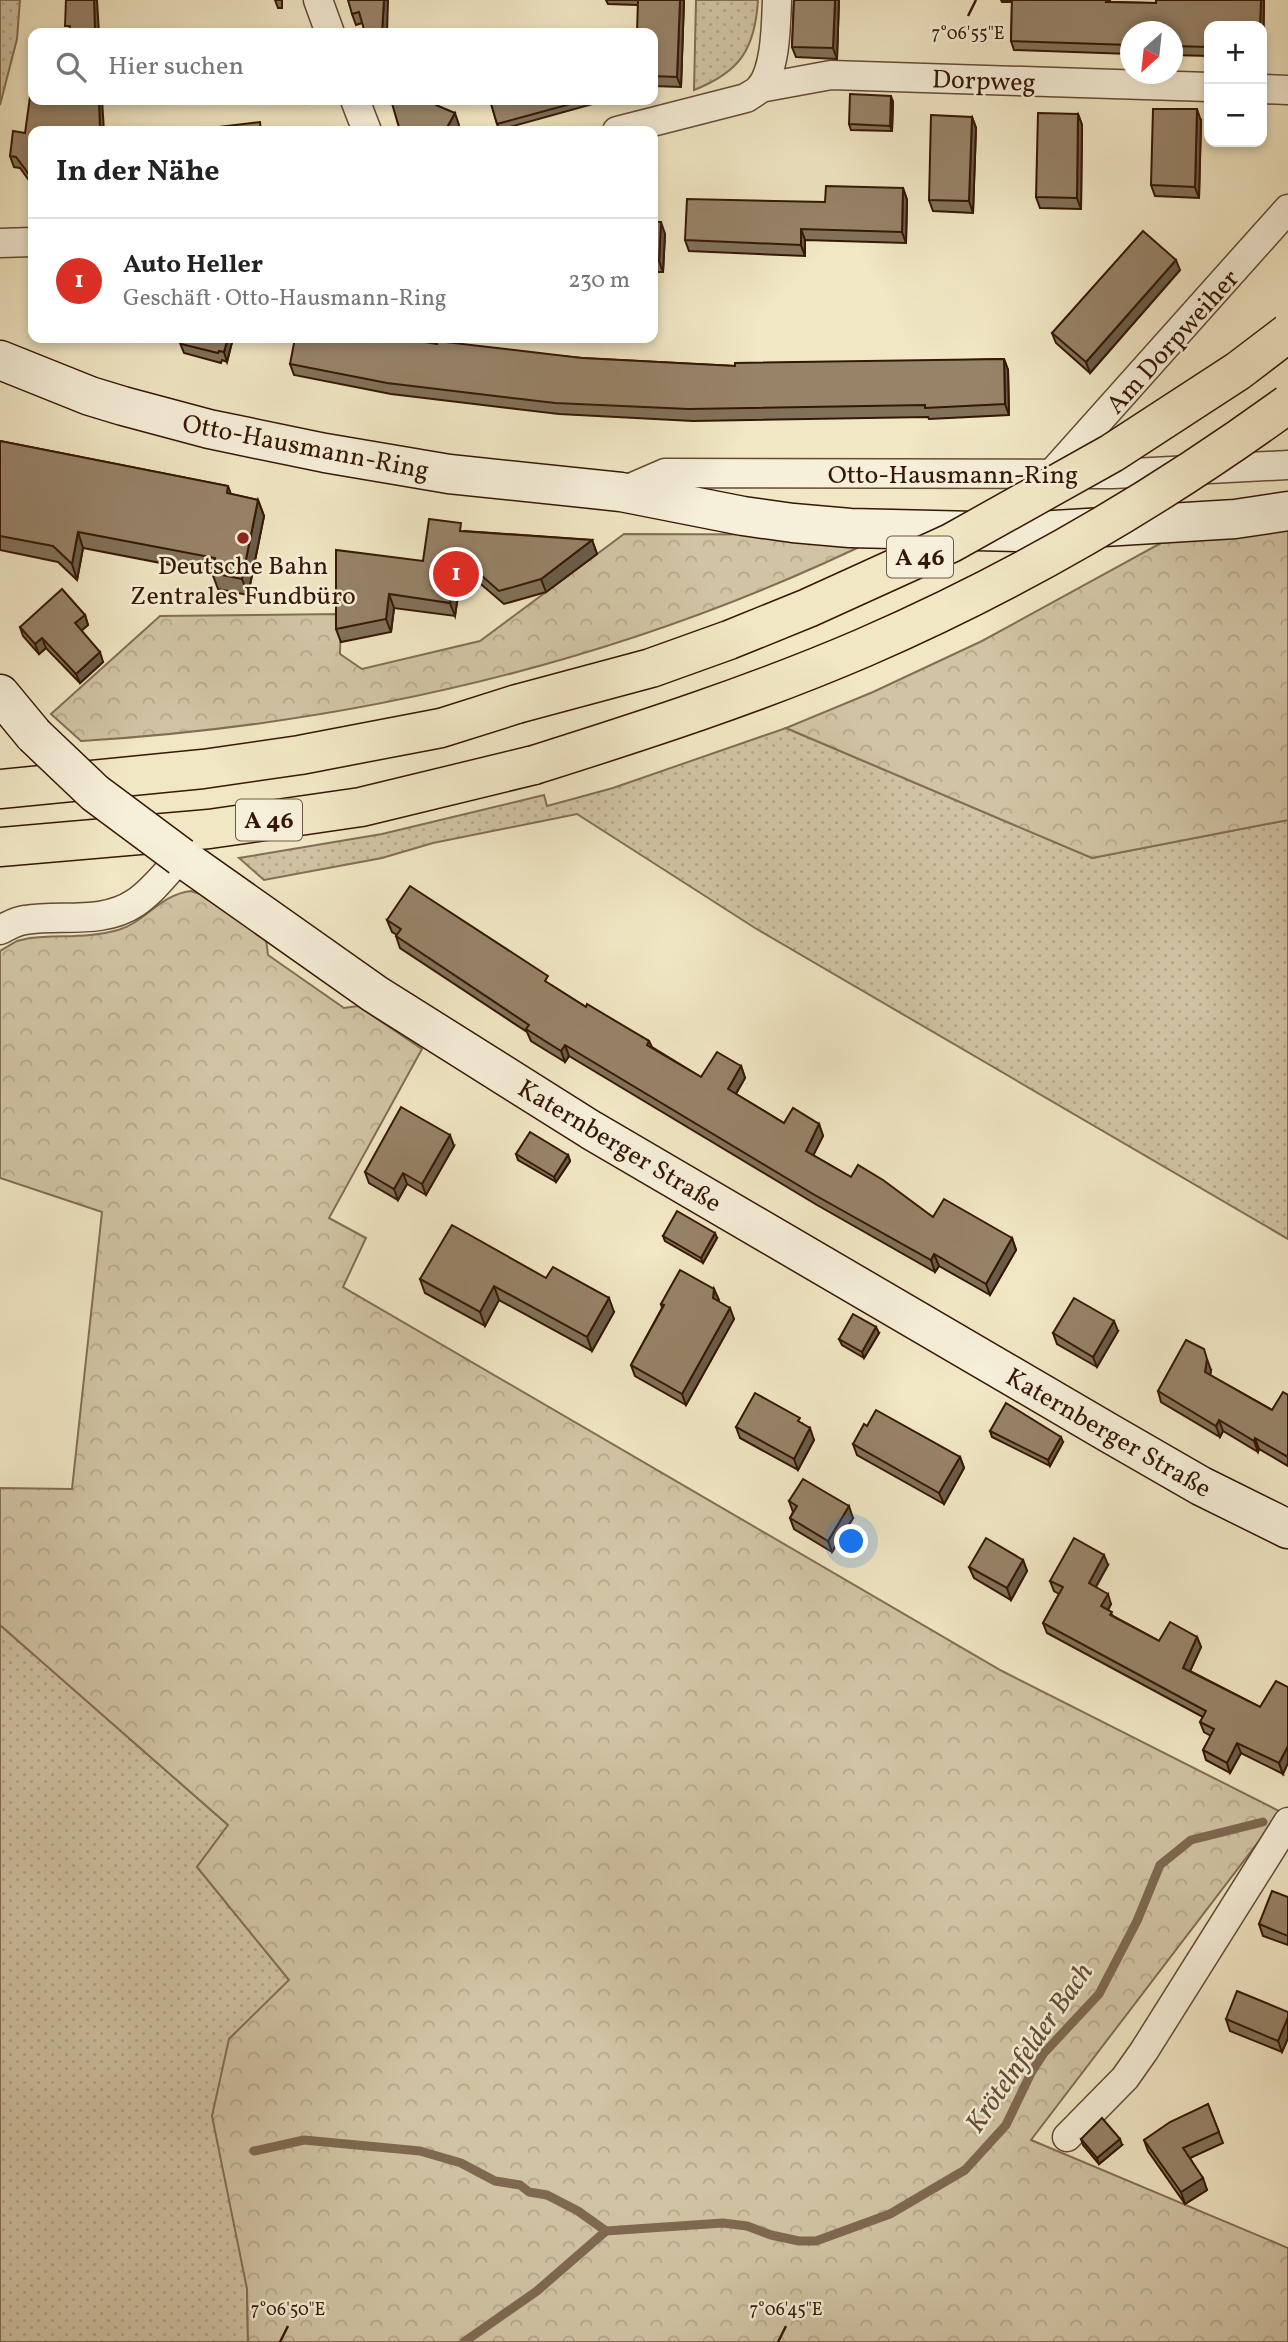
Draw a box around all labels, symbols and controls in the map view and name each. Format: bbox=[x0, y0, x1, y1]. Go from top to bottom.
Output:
north arrow bbox=[1120, 21, 1183, 84]
map controls bbox=[1204, 21, 1267, 147]
button: + bbox=[1204, 21, 1267, 84]
text: 7°06'55"E bbox=[931, 22, 1005, 47]
search box bbox=[28, 28, 658, 105]
icon: search bbox=[52, 48, 90, 86]
text: Hier suchen bbox=[108, 49, 244, 85]
street label: Dorpweg bbox=[931, 62, 1036, 102]
button: − bbox=[1204, 84, 1267, 147]
text: In der Nähe bbox=[56, 151, 220, 193]
text: Auto Heller bbox=[123, 247, 263, 283]
street label: Am Dorpweiher bbox=[1099, 262, 1248, 423]
text: 1 bbox=[74, 265, 84, 297]
text: 230 m bbox=[568, 265, 630, 297]
text: Geschäft · Otto-Hausmann-Ring bbox=[123, 283, 447, 315]
street label: Otto-Hausmann-Ring bbox=[179, 406, 432, 490]
street label: Otto-Hausmann-Ring bbox=[828, 458, 1078, 494]
marker: Deutsche Bahn Zentrales Fundbüro bbox=[235, 530, 251, 546]
road number: A 46 bbox=[887, 536, 953, 578]
pin: 1 bbox=[433, 548, 479, 600]
place label: Deutsche Bahn Zentrales Fundbüro bbox=[130, 549, 356, 615]
road number: A 46 bbox=[236, 800, 302, 840]
street label: Katernberger Straße bbox=[510, 1072, 728, 1222]
street label: Katernberger Straße bbox=[998, 1360, 1218, 1507]
your location bbox=[834, 1524, 868, 1558]
water label: Krötelnfelder Bach bbox=[957, 1955, 1103, 2141]
text: 7°06'50"E bbox=[251, 2298, 325, 2323]
text: 7°06'45"E bbox=[749, 2298, 823, 2323]

